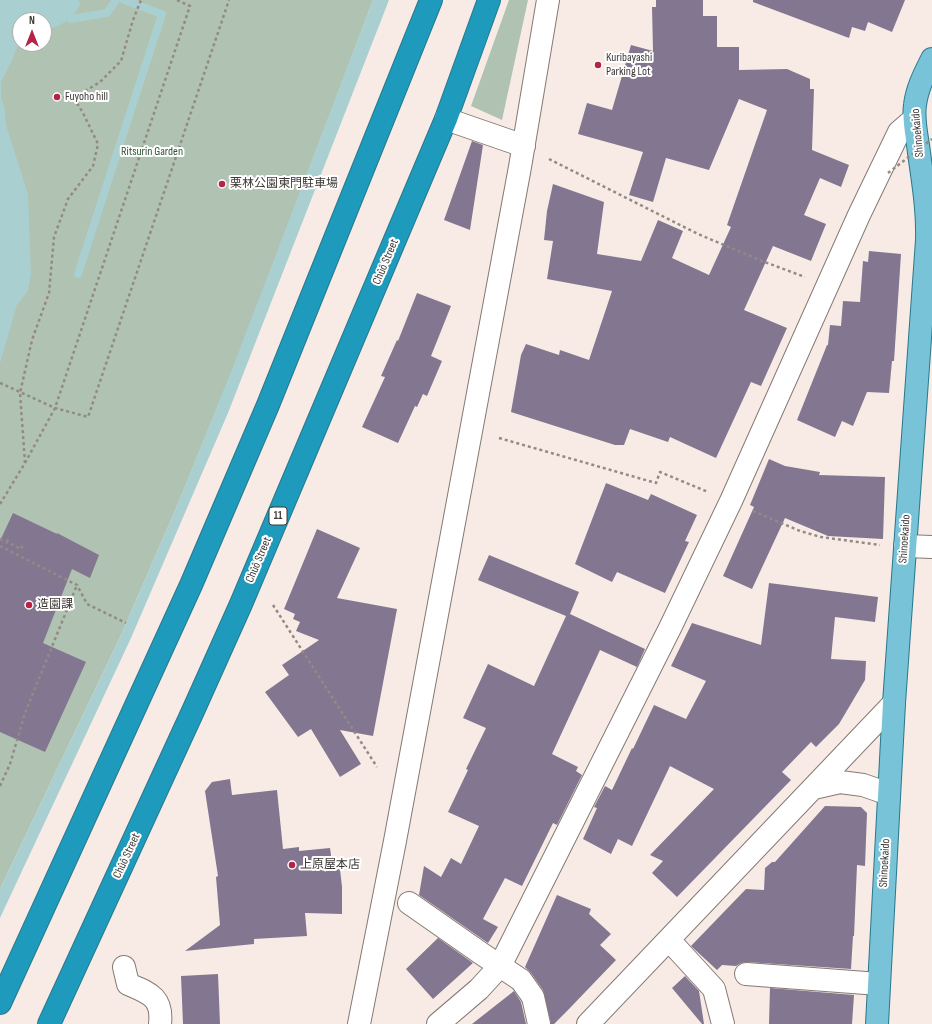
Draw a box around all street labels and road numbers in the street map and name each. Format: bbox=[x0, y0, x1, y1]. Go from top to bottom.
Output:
street label: Shinoekaido bbox=[909, 108, 927, 158]
street label: Chūō Street bbox=[370, 237, 402, 287]
road number: 11 bbox=[269, 507, 287, 525]
street label: Shinoekaido bbox=[896, 514, 914, 564]
street label: Chūō Street bbox=[243, 535, 275, 585]
street label: Chūō Street bbox=[110, 831, 144, 881]
street label: Shinoekaido bbox=[877, 838, 893, 888]

